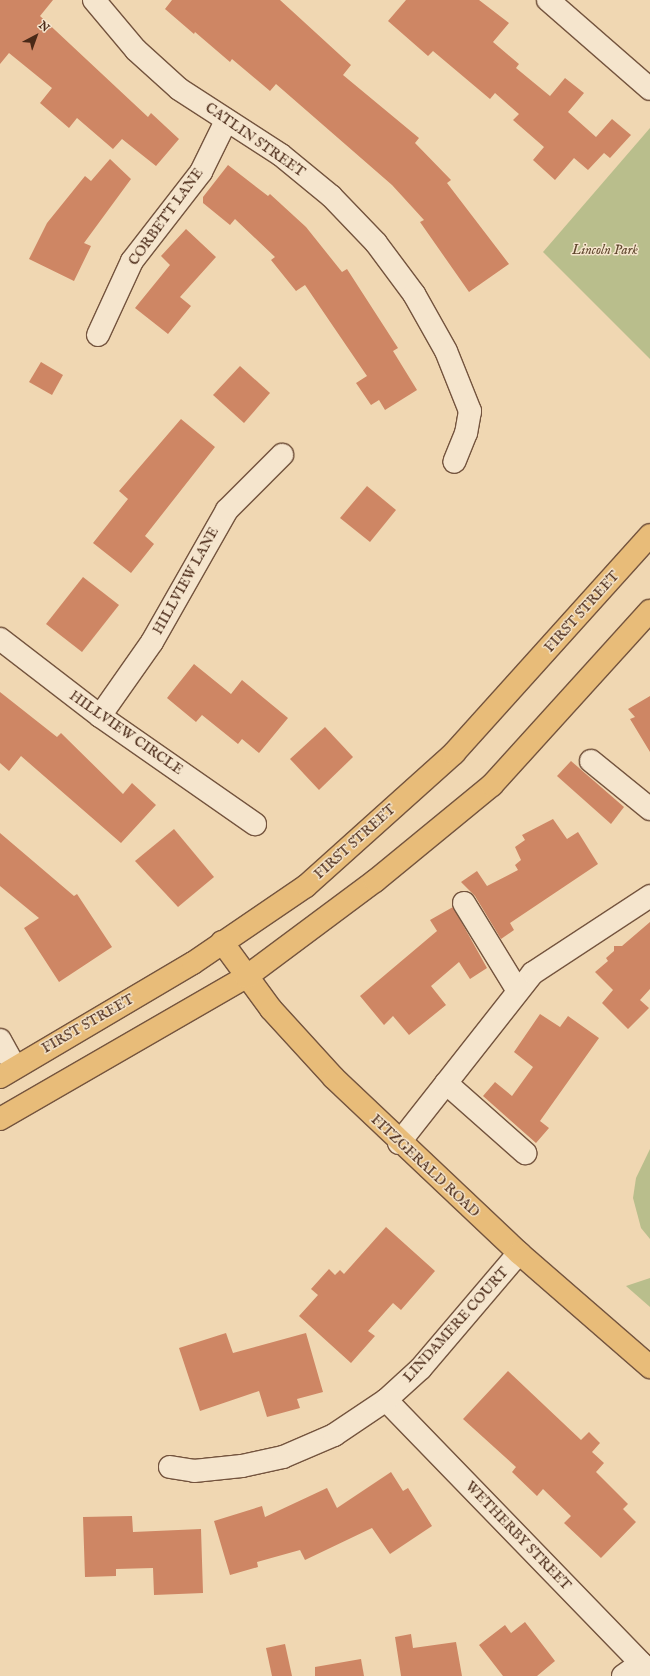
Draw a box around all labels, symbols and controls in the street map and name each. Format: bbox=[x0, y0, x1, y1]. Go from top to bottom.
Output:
north arrow bbox=[16, 16, 56, 56]
text: N bbox=[36, 19, 52, 35]
street label: CATLIN STREET bbox=[202, 99, 308, 181]
street label: CORBETT LANE bbox=[125, 165, 207, 269]
park label: Lincoln Park bbox=[572, 242, 638, 258]
street label: HILLVIEW LANE bbox=[150, 524, 222, 638]
street label: FIRST STREET bbox=[541, 568, 623, 656]
street label: HILLVIEW CIRCLE bbox=[66, 687, 186, 779]
street label: FIRST STREET bbox=[311, 801, 399, 883]
street label: FIRST STREET bbox=[39, 991, 137, 1057]
street label: FITZGERALD ROAD bbox=[367, 1111, 483, 1221]
street label: LINDAMERE COURT bbox=[400, 1264, 512, 1386]
street label: WETHERBY STREET bbox=[462, 1478, 574, 1594]

